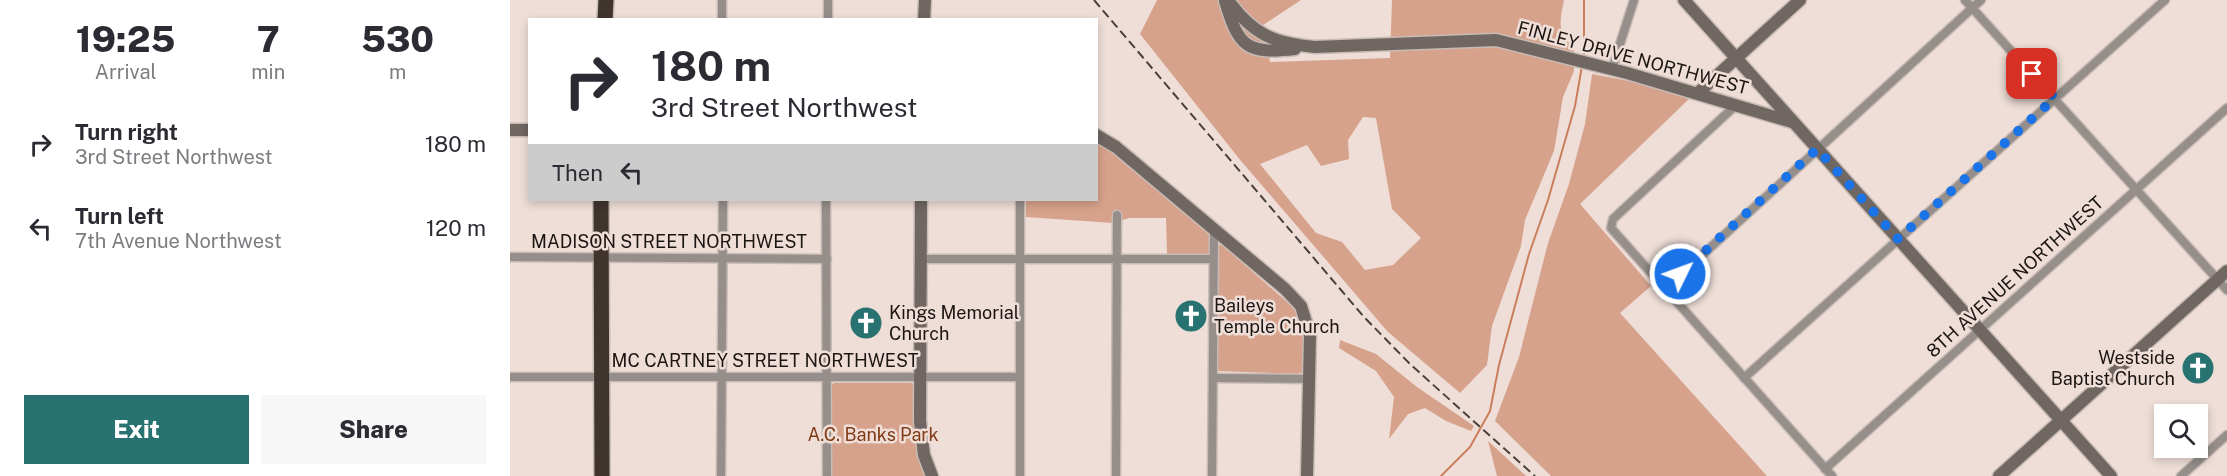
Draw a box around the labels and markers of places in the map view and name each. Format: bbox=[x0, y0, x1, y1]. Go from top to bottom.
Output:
pin bbox=[2006, 48, 2057, 99]
place label: Baileys Temple Church bbox=[1214, 295, 1340, 337]
church icon: Baileys Temple Church bbox=[1173, 298, 1209, 334]
place label: Kings Memorial Church bbox=[889, 302, 1019, 344]
church icon: Kings Memorial Church bbox=[848, 305, 884, 341]
place label: Westside Baptist Church bbox=[2051, 347, 2175, 389]
church icon: Westside Baptist Church bbox=[2180, 350, 2216, 386]

